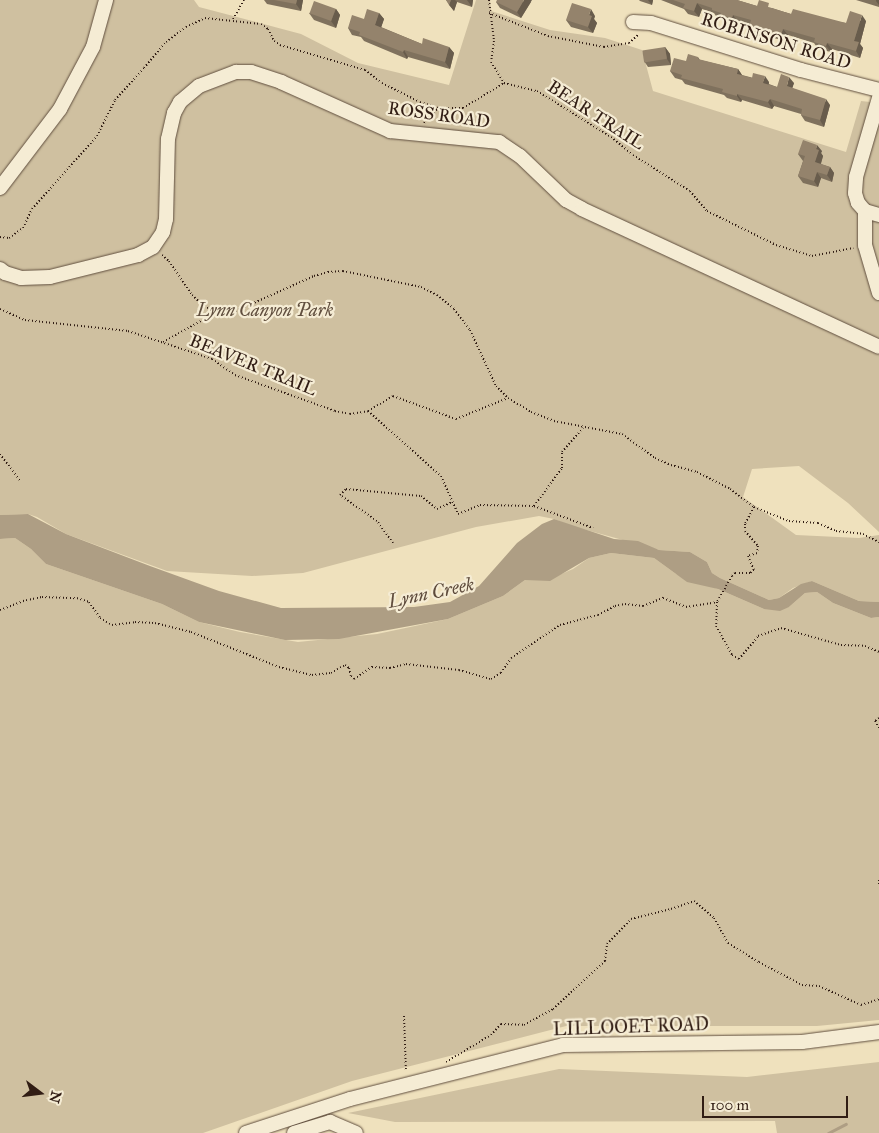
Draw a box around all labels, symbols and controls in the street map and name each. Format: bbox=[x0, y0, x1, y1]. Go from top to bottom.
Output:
street label: ROBINSON ROAD bbox=[698, 8, 854, 74]
street label: BEAR TRAIL bbox=[543, 76, 649, 154]
street label: ROSS ROAD bbox=[387, 97, 491, 133]
park label: Lynn Canyon Park bbox=[197, 299, 333, 321]
street label: BEAVER TRAIL bbox=[186, 330, 320, 400]
water label: Lynn Creek bbox=[386, 573, 476, 613]
street label: LILLOOET ROAD bbox=[553, 1013, 709, 1041]
north arrow bbox=[15, 1068, 65, 1118]
scale bar bbox=[704, 1086, 850, 1118]
text: N bbox=[45, 1089, 65, 1105]
text: 100 m bbox=[710, 1096, 749, 1114]

